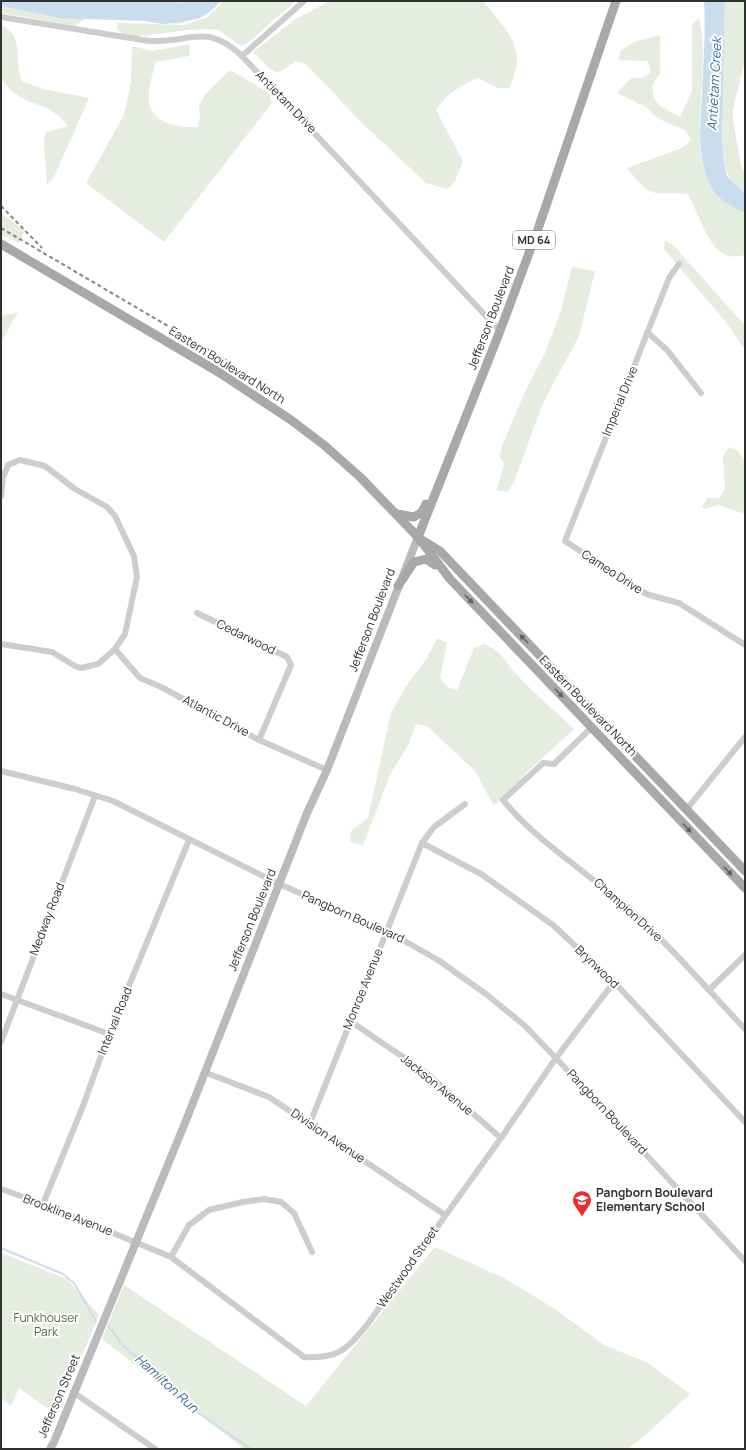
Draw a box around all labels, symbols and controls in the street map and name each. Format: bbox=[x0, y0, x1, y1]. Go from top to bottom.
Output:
water label: Antietam Creek bbox=[703, 34, 726, 131]
street label: Antietam Drive bbox=[252, 66, 321, 137]
road number: MD 64 bbox=[513, 231, 555, 249]
street label: Jefferson Boulevard bbox=[463, 264, 518, 372]
street label: Eastern Boulevard North bbox=[166, 322, 289, 407]
street label: Imperial Drive bbox=[598, 363, 641, 438]
street label: Cameo Drive bbox=[578, 545, 646, 598]
street label: Jefferson Boulevard bbox=[344, 566, 399, 674]
one-way arrow bbox=[464, 594, 474, 604]
street label: Cedarwood bbox=[214, 615, 279, 658]
one-way arrow bbox=[520, 634, 529, 644]
street label: Eastern Boulevard North bbox=[536, 652, 641, 760]
one-way arrow bbox=[554, 688, 564, 698]
street label: Atlantic Drive bbox=[180, 691, 253, 740]
one-way arrow bbox=[682, 823, 692, 833]
street label: Jefferson Boulevard bbox=[223, 866, 280, 974]
one-way arrow bbox=[723, 866, 733, 876]
street label: Champion Drive bbox=[590, 874, 666, 945]
street label: Medway Road bbox=[25, 880, 68, 958]
street label: Pangborn Boulevard bbox=[299, 886, 407, 947]
street label: Brynwood bbox=[572, 941, 623, 992]
street label: Monroe Avenue bbox=[339, 946, 387, 1032]
street label: Interval Road bbox=[93, 984, 136, 1057]
street label: Jackson Avenue bbox=[397, 1050, 477, 1119]
street label: Pangborn Boulevard bbox=[563, 1065, 651, 1158]
street label: Division Avenue bbox=[288, 1104, 369, 1167]
place label: Pangborn Boulevard Elementary School bbox=[596, 1184, 713, 1215]
school or university icon: Pangborn Boulevard Elementary School bbox=[571, 1189, 593, 1217]
street label: Brookline Avenue bbox=[21, 1190, 116, 1239]
street label: Westwood Street bbox=[373, 1222, 442, 1311]
park label: Funkhouser Park bbox=[13, 1309, 79, 1340]
water label: Hamilton Run bbox=[131, 1350, 204, 1417]
street label: Jefferson Street bbox=[33, 1351, 84, 1440]

